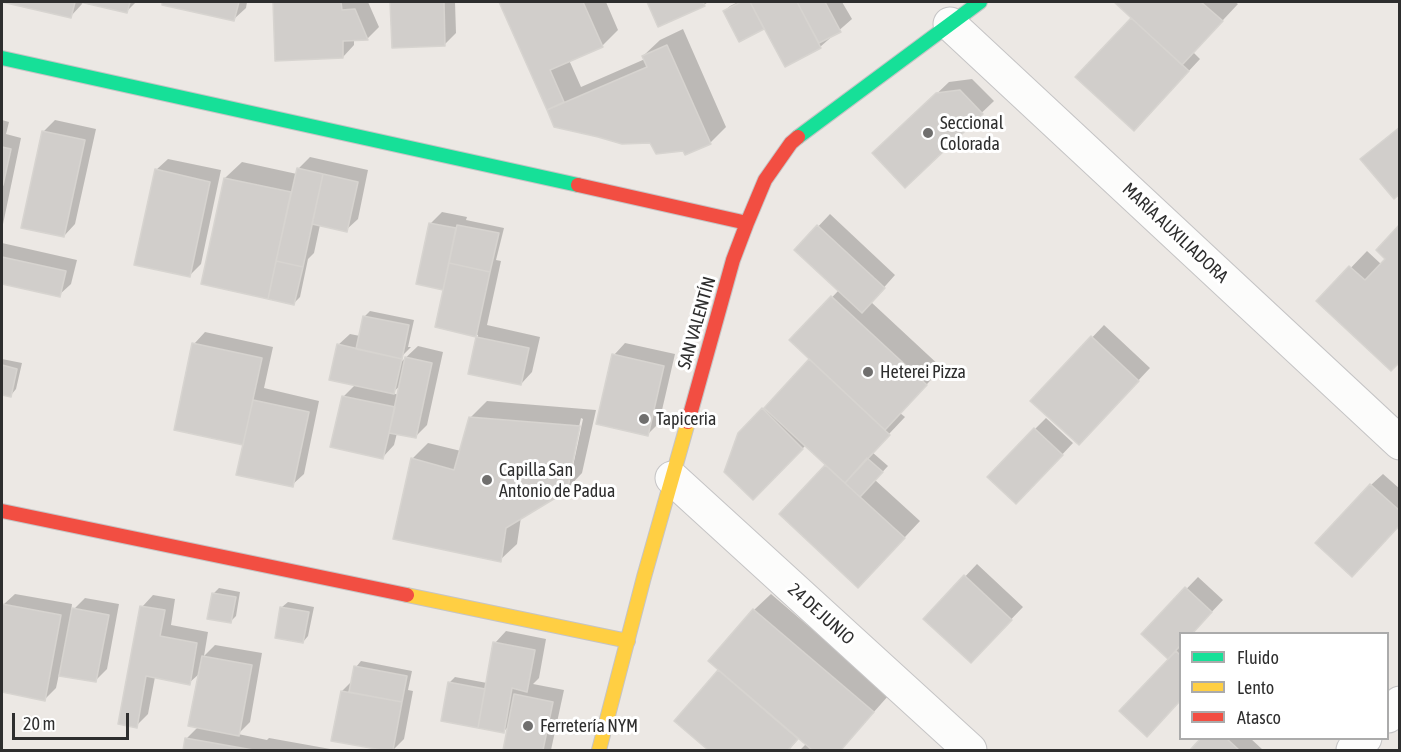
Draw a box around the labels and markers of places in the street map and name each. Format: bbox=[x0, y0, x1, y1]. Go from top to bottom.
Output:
place label: Seccional Colorada bbox=[940, 112, 1003, 154]
marker: Seccional Colorada bbox=[921, 126, 935, 140]
place label: Heterei Pizza bbox=[880, 361, 966, 383]
marker: Heterei Pizza bbox=[861, 365, 875, 379]
place label: Tapiceria bbox=[656, 408, 716, 430]
marker: Tapiceria bbox=[637, 412, 651, 426]
place label: Capilla San Antonio de Padua bbox=[499, 459, 615, 502]
marker: Capilla San Antonio de Padua bbox=[480, 473, 494, 487]
place label: Ferretería NYM bbox=[540, 715, 638, 737]
marker: Ferretería NYM bbox=[521, 719, 535, 733]

